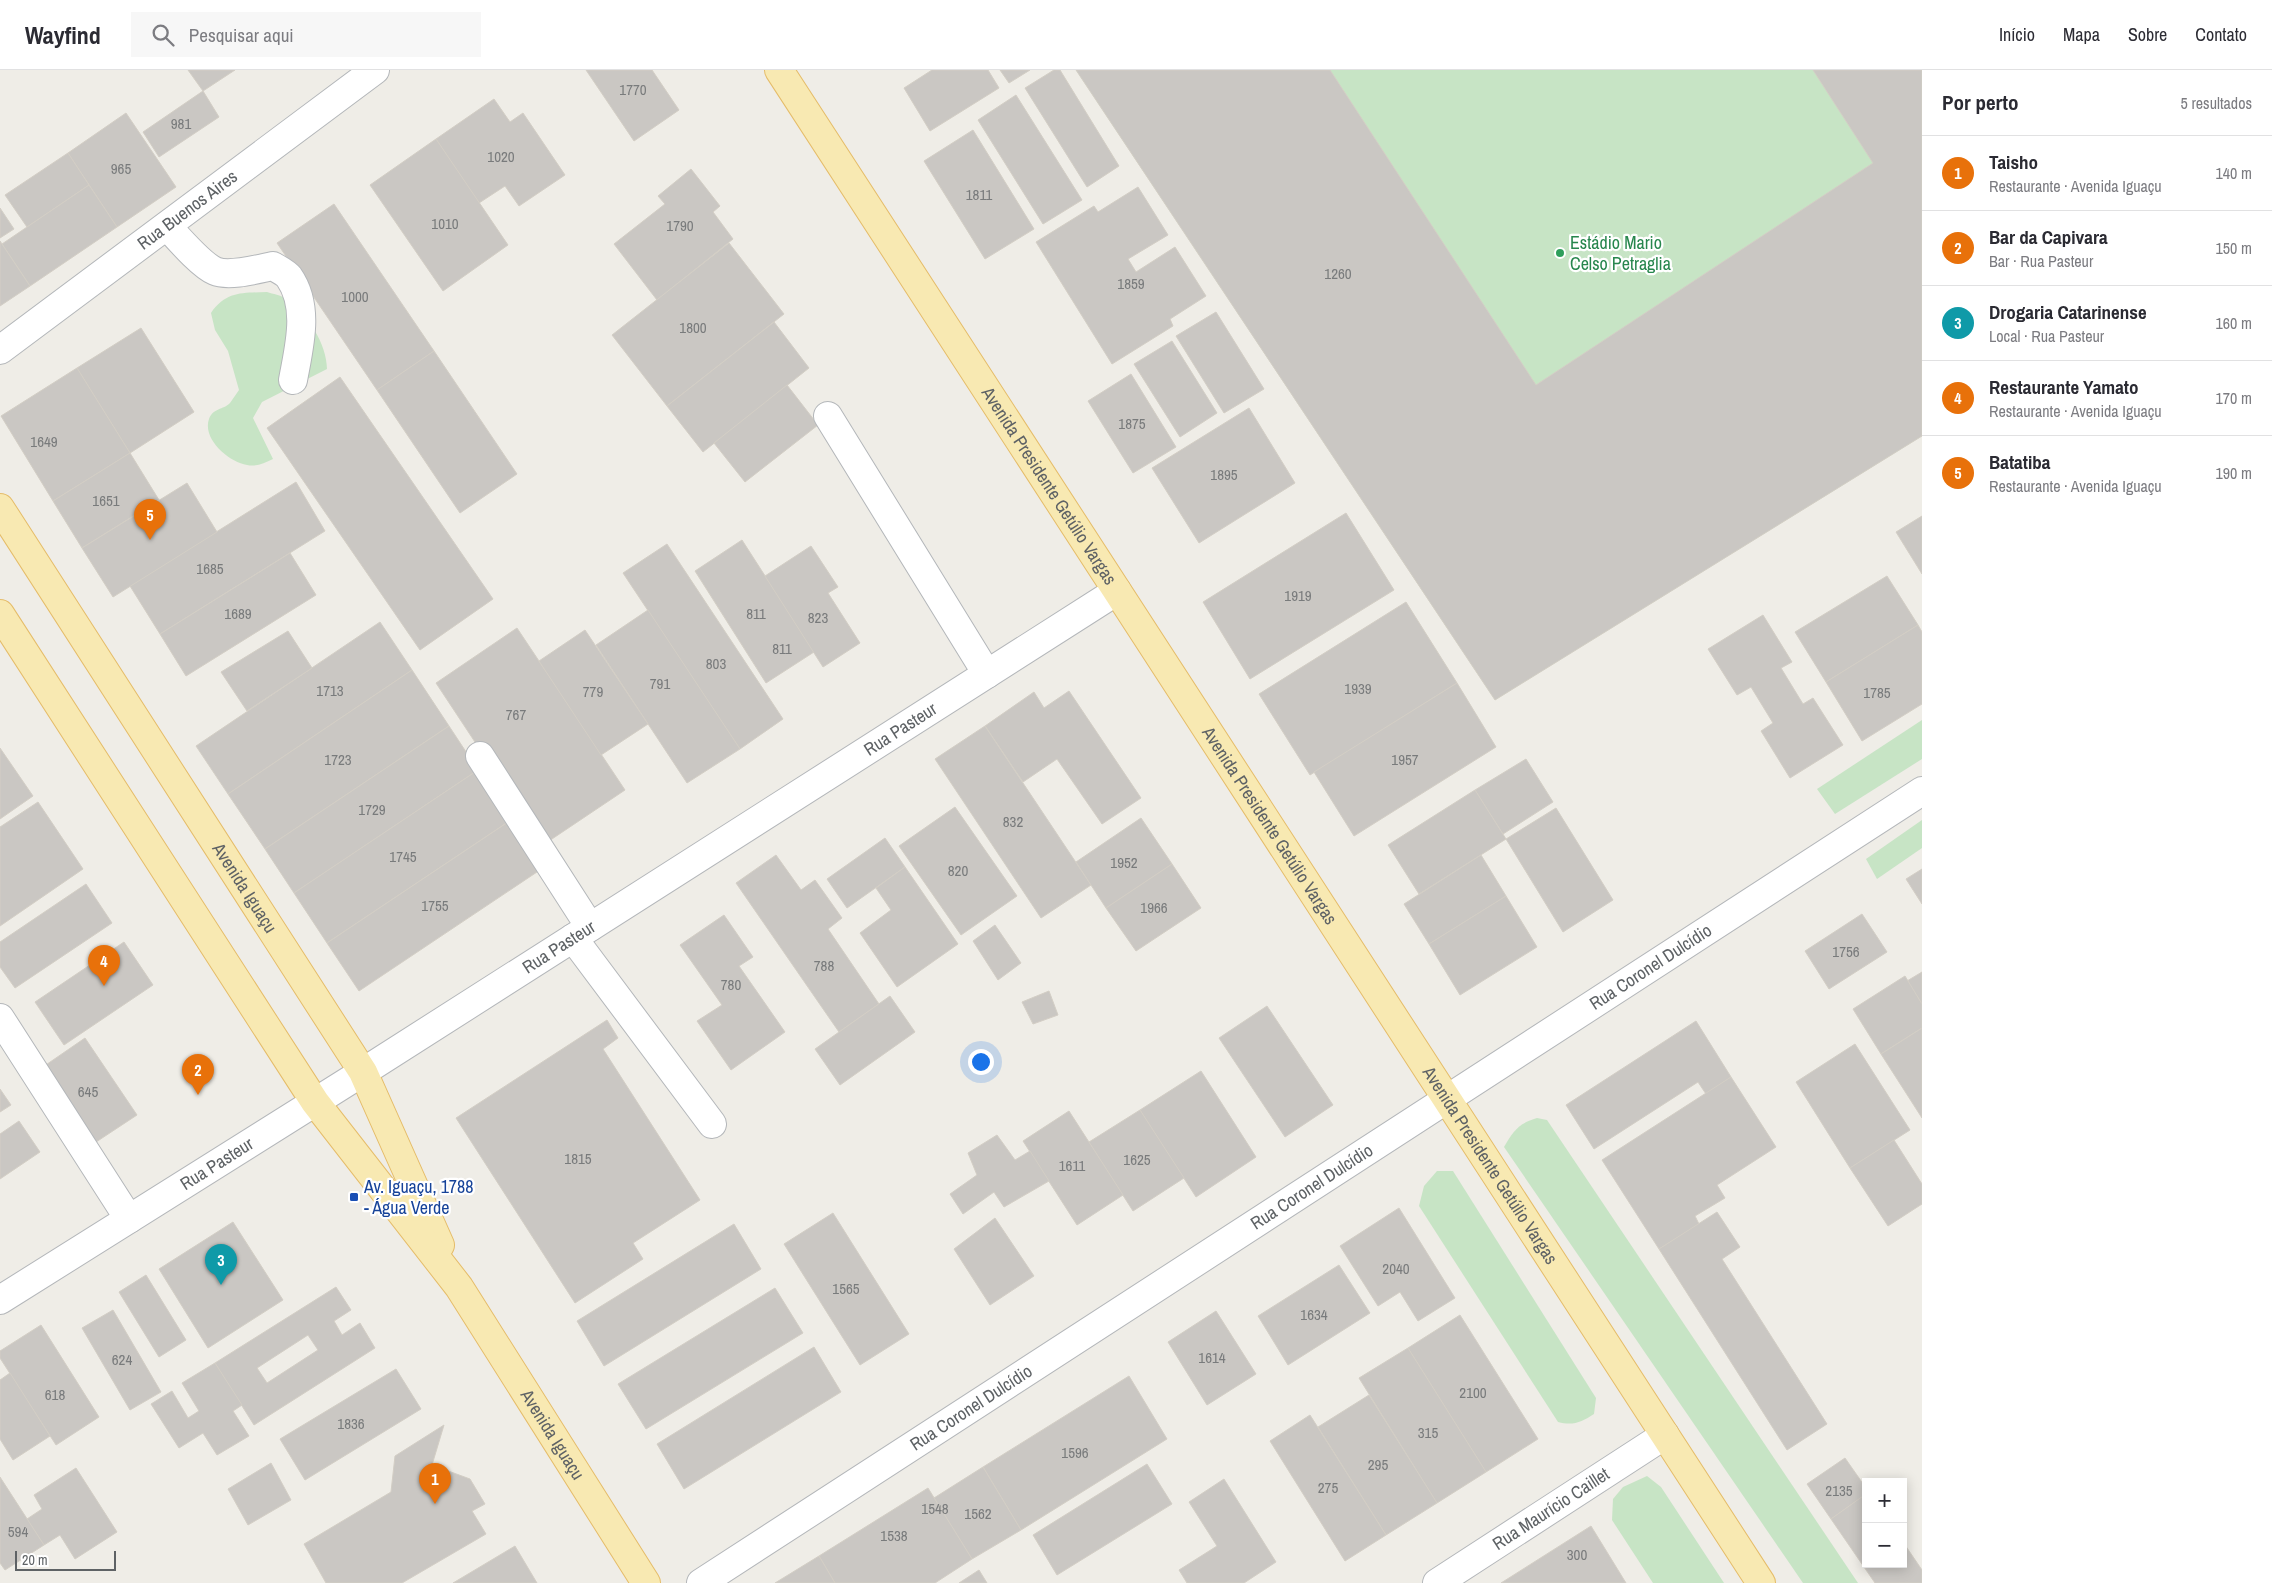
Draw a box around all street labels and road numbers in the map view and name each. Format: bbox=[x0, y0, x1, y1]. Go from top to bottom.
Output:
street label: Rua Buenos Aires bbox=[132, 164, 242, 255]
street label: Avenida Presidente Getúlio Vargas bbox=[975, 381, 1123, 590]
street label: Rua Pasteur bbox=[859, 696, 941, 761]
street label: Avenida Presidente Getúlio Vargas bbox=[1196, 721, 1343, 929]
street label: Avenida Iguaçu bbox=[206, 837, 283, 938]
street label: Rua Pasteur bbox=[517, 914, 600, 979]
street label: Rua Coronel Dulcídio bbox=[1584, 918, 1716, 1015]
street label: Avenida Presidente Getúlio Vargas bbox=[1416, 1061, 1564, 1269]
street label: Rua Pasteur bbox=[175, 1131, 258, 1196]
street label: Rua Coronel Dulcídio bbox=[1245, 1137, 1378, 1235]
street label: Rua Coronel Dulcídio bbox=[905, 1358, 1037, 1456]
street label: Avenida Iguaçu bbox=[514, 1384, 591, 1484]
street label: Rua Maurício Caillet bbox=[1488, 1461, 1614, 1556]

